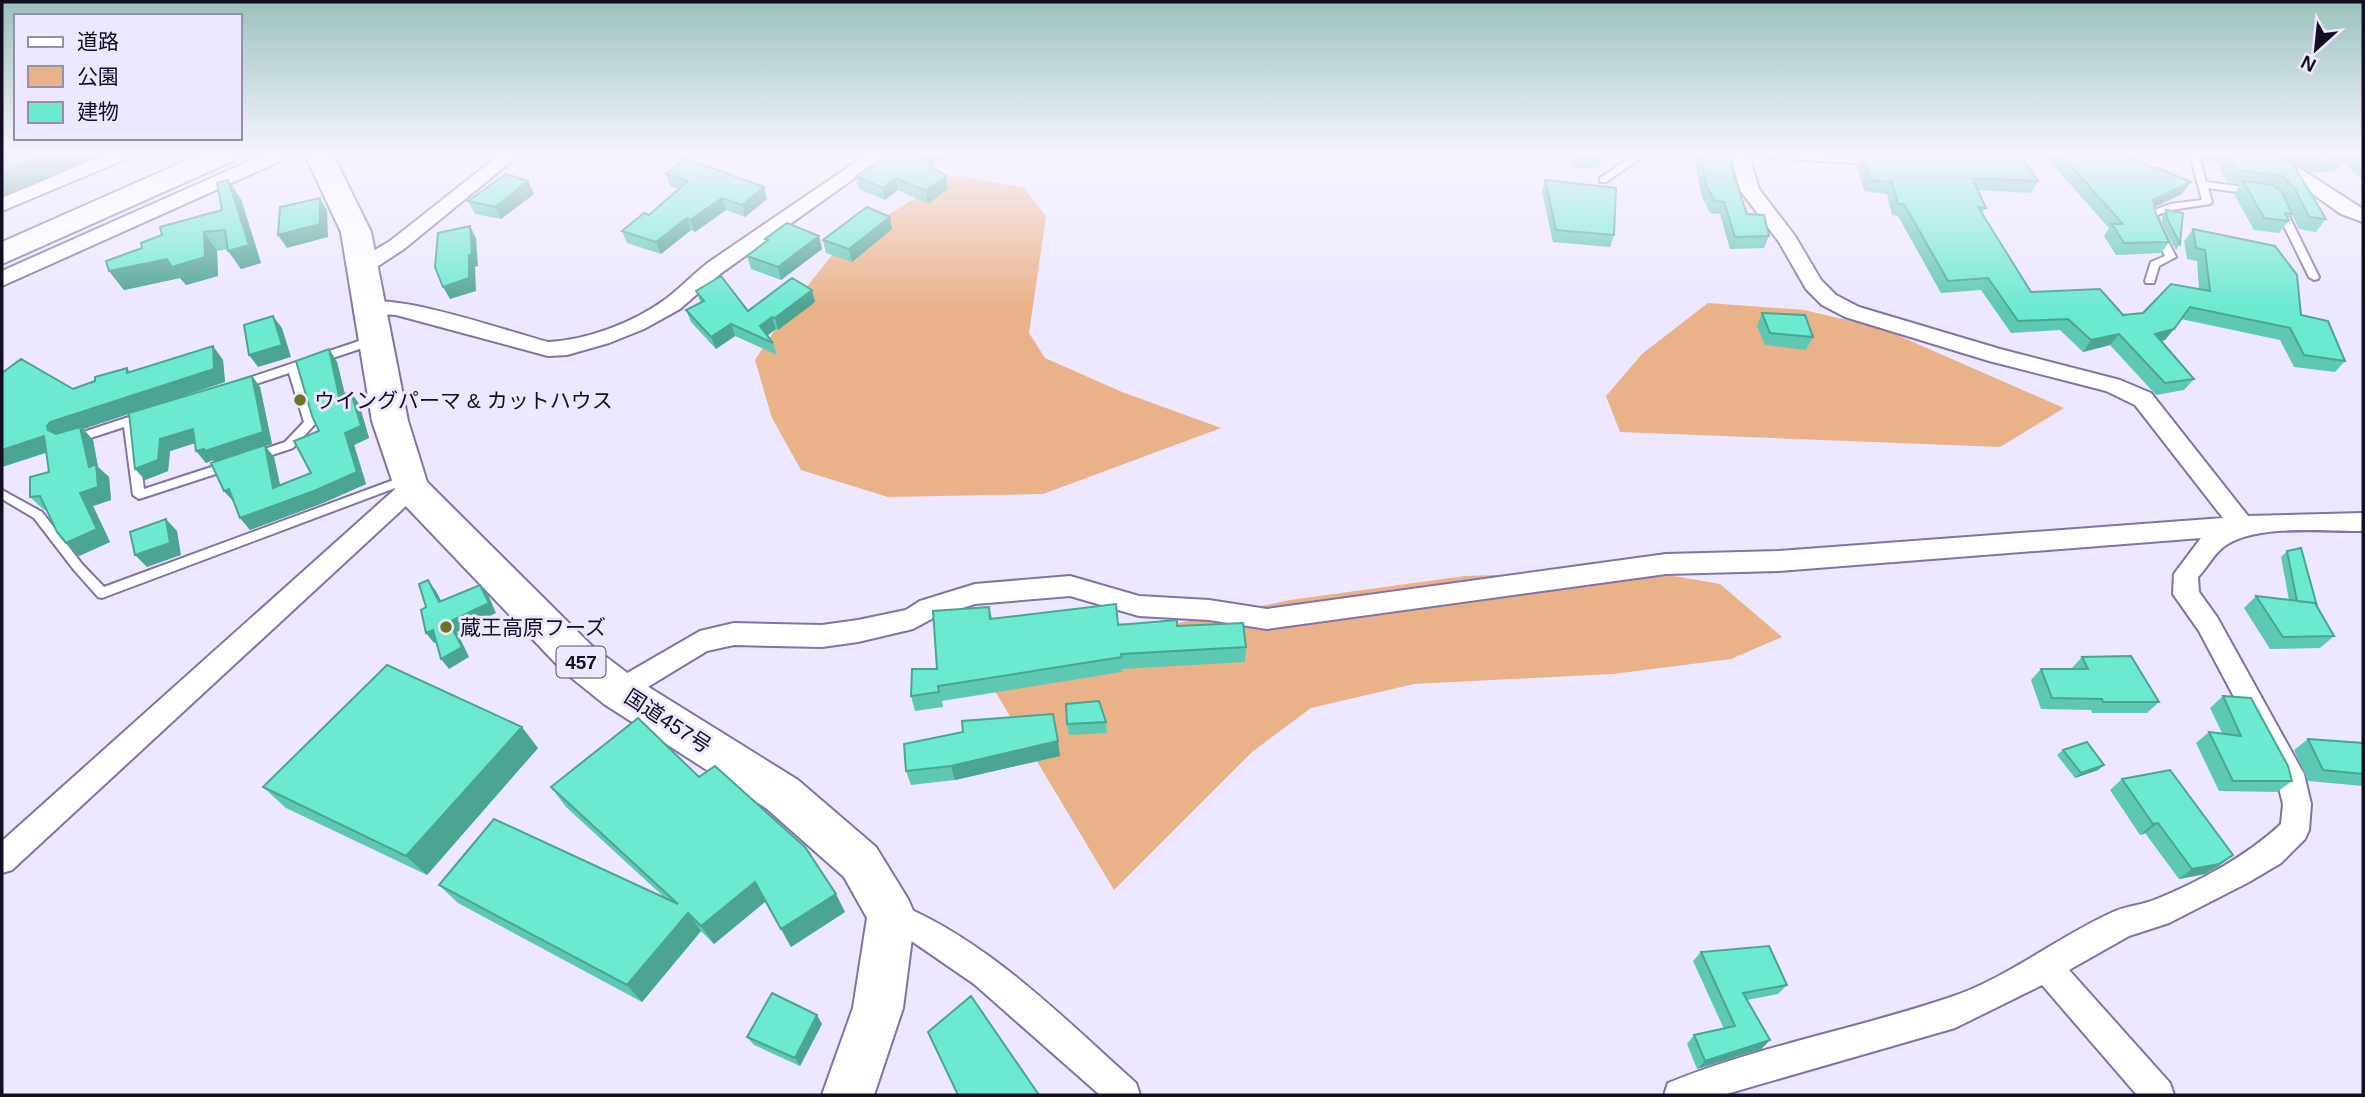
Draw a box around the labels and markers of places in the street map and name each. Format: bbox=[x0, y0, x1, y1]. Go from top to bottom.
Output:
place label: ウイングパーマ & カットハウス bbox=[314, 389, 613, 412]
marker: ウイングパーマ & カットハウス bbox=[292, 392, 308, 408]
place label: 蔵王高原フーズ bbox=[460, 616, 606, 639]
marker: 蔵王高原フーズ bbox=[438, 619, 454, 635]

